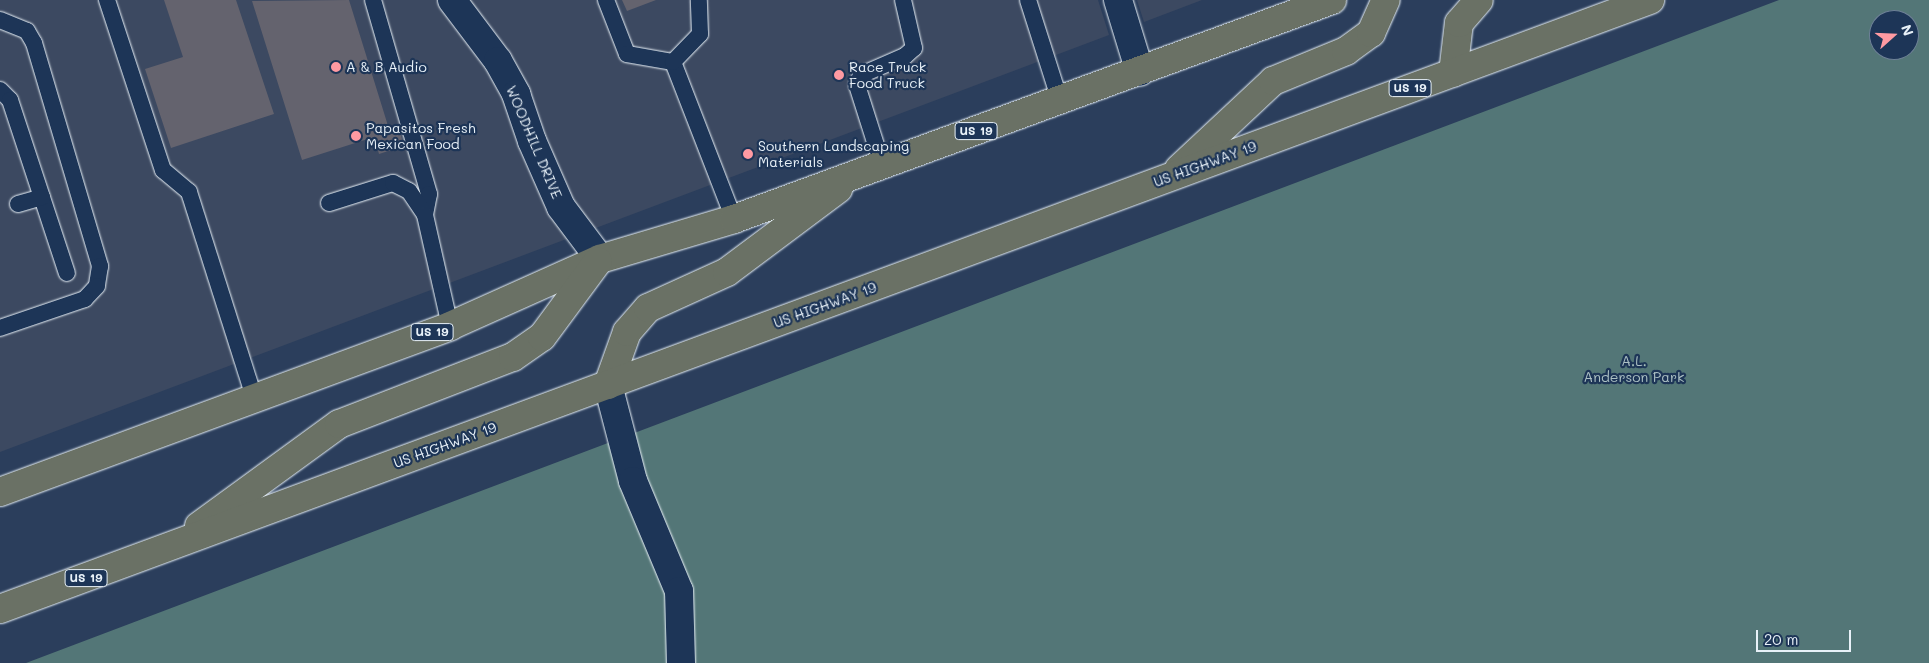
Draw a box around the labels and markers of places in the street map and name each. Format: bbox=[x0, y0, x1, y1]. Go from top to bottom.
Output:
place label: A & B Audio bbox=[346, 59, 427, 75]
place label: Race Truck Food Truck bbox=[849, 59, 926, 92]
marker: A & B Audio bbox=[330, 61, 342, 73]
marker: Race Truck Food Truck bbox=[833, 69, 845, 81]
place label: Papasitos Fresh Mexican Food bbox=[366, 120, 476, 152]
marker: Papasitos Fresh Mexican Food bbox=[350, 130, 362, 142]
place label: Southern Landscaping Materials bbox=[758, 138, 909, 170]
marker: Southern Landscaping Materials bbox=[742, 148, 754, 160]

